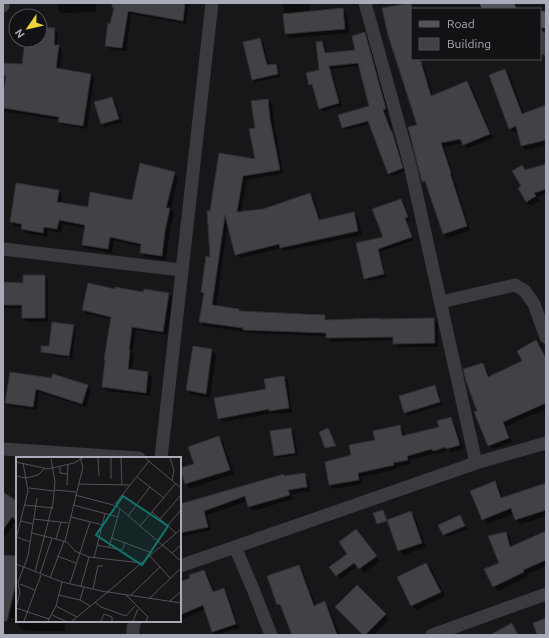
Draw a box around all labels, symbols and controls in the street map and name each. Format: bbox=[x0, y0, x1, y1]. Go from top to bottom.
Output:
north arrow bbox=[8, 8, 48, 48]
legend bbox=[411, 8, 541, 60]
text: Road bbox=[447, 17, 475, 30]
text: N bbox=[12, 27, 27, 40]
text: Building bbox=[447, 37, 491, 50]
inset map bbox=[16, 457, 181, 622]

